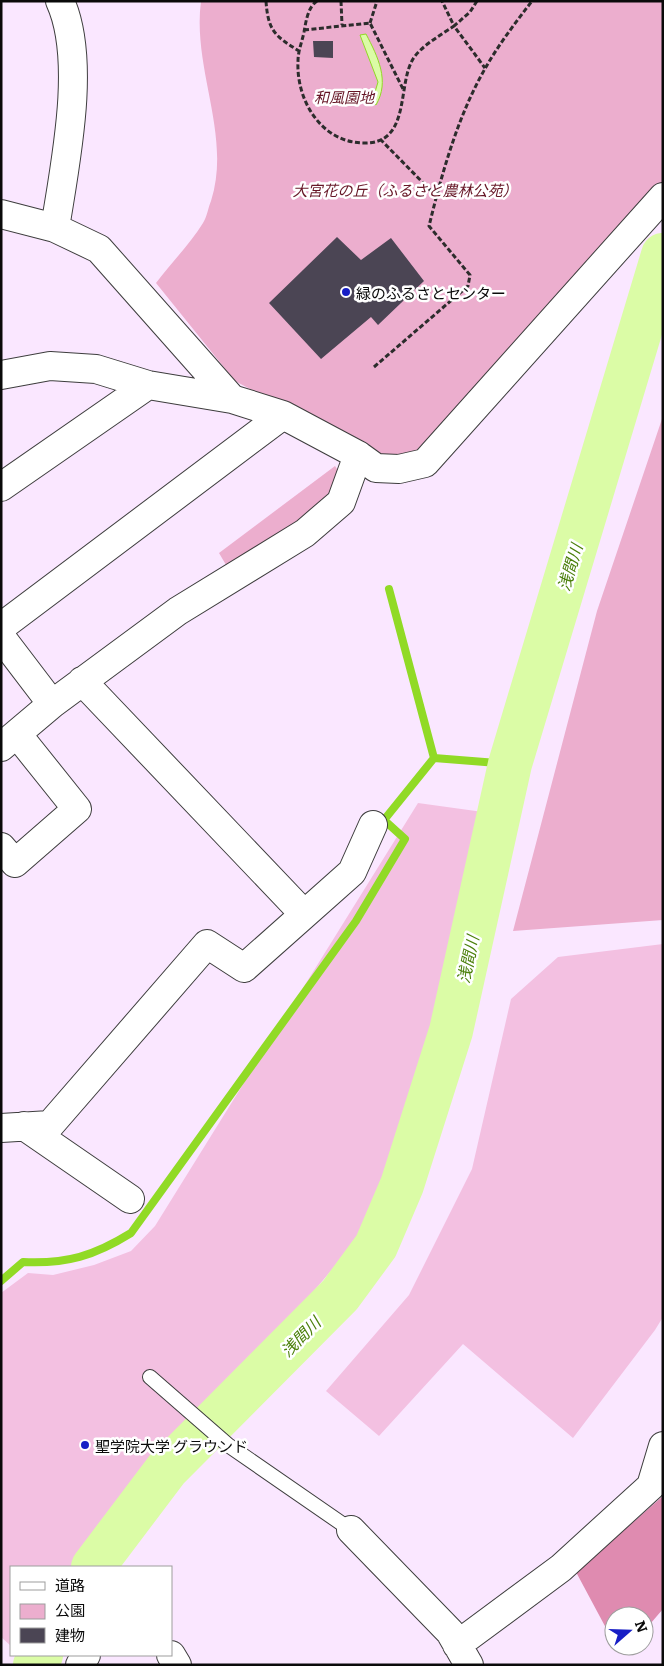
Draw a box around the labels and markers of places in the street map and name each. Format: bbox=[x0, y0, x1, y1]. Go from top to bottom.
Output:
place label: 緑のふるさとセンター bbox=[356, 281, 506, 304]
marker: 緑のふるさとセンター bbox=[340, 286, 352, 298]
place label: 聖学院大学 グラウンド bbox=[95, 1434, 248, 1457]
marker: 聖学院大学 グラウンド bbox=[79, 1439, 91, 1451]

